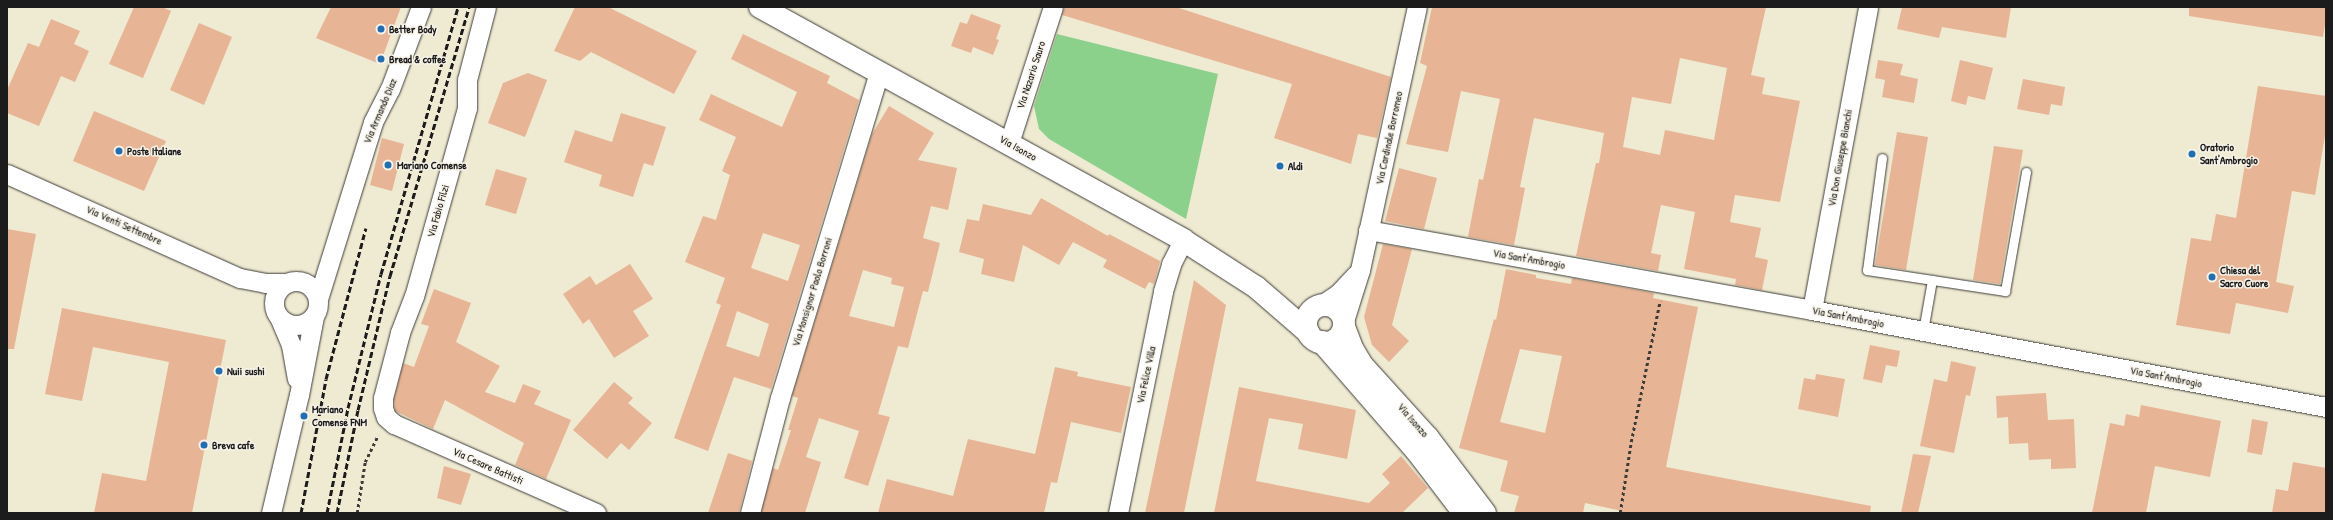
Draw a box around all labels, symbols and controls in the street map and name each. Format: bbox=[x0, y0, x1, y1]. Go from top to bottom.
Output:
place label: Better Body bbox=[389, 22, 437, 36]
marker: Better Body bbox=[376, 24, 386, 34]
street label: Via Nazario Sauro bbox=[1014, 39, 1048, 111]
place label: Bread & coffee bbox=[389, 52, 446, 66]
marker: Bread & coffee bbox=[376, 54, 386, 64]
street label: Via Armando Diaz bbox=[360, 76, 400, 146]
street label: Via Cardinale Borromeo bbox=[1373, 90, 1405, 186]
street label: Via Don Giuseppe Bianchi bbox=[1825, 108, 1855, 208]
street label: Via Isonzo bbox=[997, 132, 1039, 164]
place label: Oratorio Sant'Ambrogio bbox=[2200, 141, 2258, 167]
place label: Poste Italiane bbox=[127, 144, 181, 158]
marker: Poste Italiane bbox=[114, 146, 124, 156]
marker: Oratorio Sant'Ambrogio bbox=[2187, 149, 2197, 159]
place label: Mariano Comense bbox=[397, 158, 467, 172]
marker: Mariano Comense bbox=[382, 159, 394, 171]
place label: Aldi bbox=[1288, 159, 1303, 173]
marker: Aldi bbox=[1275, 161, 1285, 171]
street label: Via Fabio Filzi bbox=[424, 183, 452, 239]
street label: Via Venti Settembre bbox=[84, 202, 164, 248]
street label: Via Monsignor Paolo Borroni bbox=[789, 236, 835, 348]
street label: Via Sant'Ambrogio bbox=[1492, 246, 1566, 272]
place label: Chiesa del Sacro Cuore bbox=[2220, 264, 2268, 290]
marker: Chiesa del Sacro Cuore bbox=[2207, 272, 2217, 282]
street label: Via Sant'Ambrogio bbox=[1811, 304, 1885, 330]
street label: Via Felice Villa bbox=[1133, 345, 1159, 405]
place label: Nuii sushi bbox=[227, 364, 265, 378]
street label: Via Sant'Ambrogio bbox=[2129, 364, 2203, 390]
marker: Nuii sushi bbox=[214, 366, 224, 376]
street label: Via Isonzo bbox=[1395, 400, 1431, 440]
place label: Mariano Comense FNM bbox=[312, 403, 367, 429]
marker: Mariano Comense FNM bbox=[299, 411, 309, 421]
place label: Breva cafe bbox=[212, 438, 254, 452]
marker: Breva cafe bbox=[199, 440, 209, 450]
street label: Via Cesare Battisti bbox=[451, 445, 525, 487]

